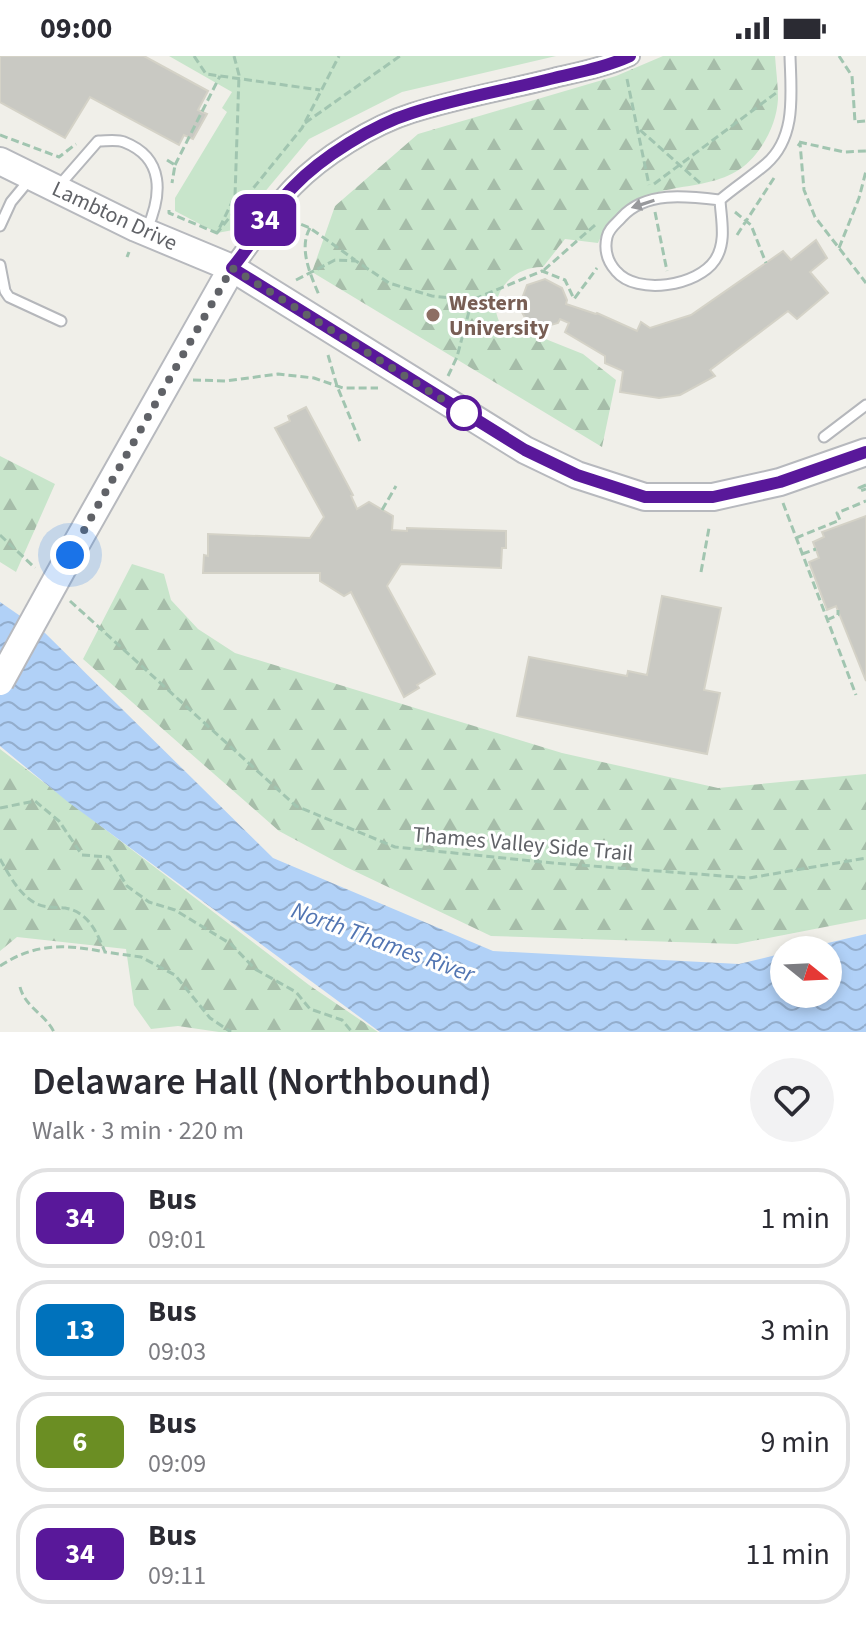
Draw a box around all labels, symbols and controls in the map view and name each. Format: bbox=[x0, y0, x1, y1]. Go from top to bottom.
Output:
text: 09:00 bbox=[40, 7, 112, 50]
street label: Lambton Drive bbox=[47, 173, 183, 259]
line badge: 34 bbox=[229, 194, 301, 246]
one-way arrow bbox=[631, 198, 655, 210]
text: 34 bbox=[250, 200, 280, 240]
place label: Western University bbox=[449, 287, 550, 344]
marker: Western University bbox=[424, 306, 442, 324]
unlabelled marker bbox=[447, 396, 481, 430]
your location bbox=[50, 535, 90, 575]
street label: Thames Valley Side Trail bbox=[411, 818, 634, 870]
water label: North Thames River bbox=[286, 893, 481, 992]
north arrow bbox=[770, 936, 842, 1008]
map controls bbox=[770, 936, 842, 1008]
text: Delaware Hall (Northbound) bbox=[32, 1055, 492, 1109]
button: heart bbox=[750, 1058, 834, 1142]
text: Walk · 3 min · 220 m bbox=[32, 1112, 244, 1149]
text: Bus bbox=[148, 1178, 196, 1221]
text: 1 min bbox=[760, 1197, 830, 1240]
text: 34 bbox=[65, 1198, 95, 1238]
text: 09:01 bbox=[148, 1221, 206, 1258]
text: Bus bbox=[148, 1290, 196, 1333]
text: 3 min bbox=[760, 1309, 830, 1352]
text: 13 bbox=[65, 1310, 95, 1350]
text: 09:03 bbox=[148, 1333, 206, 1370]
text: Bus bbox=[148, 1402, 196, 1445]
text: 9 min bbox=[760, 1421, 830, 1464]
text: 6 bbox=[73, 1422, 87, 1462]
text: 09:09 bbox=[148, 1445, 206, 1482]
text: Bus bbox=[148, 1514, 196, 1557]
text: 11 min bbox=[746, 1533, 830, 1576]
text: 34 bbox=[65, 1534, 95, 1574]
text: 09:11 bbox=[148, 1557, 206, 1594]

